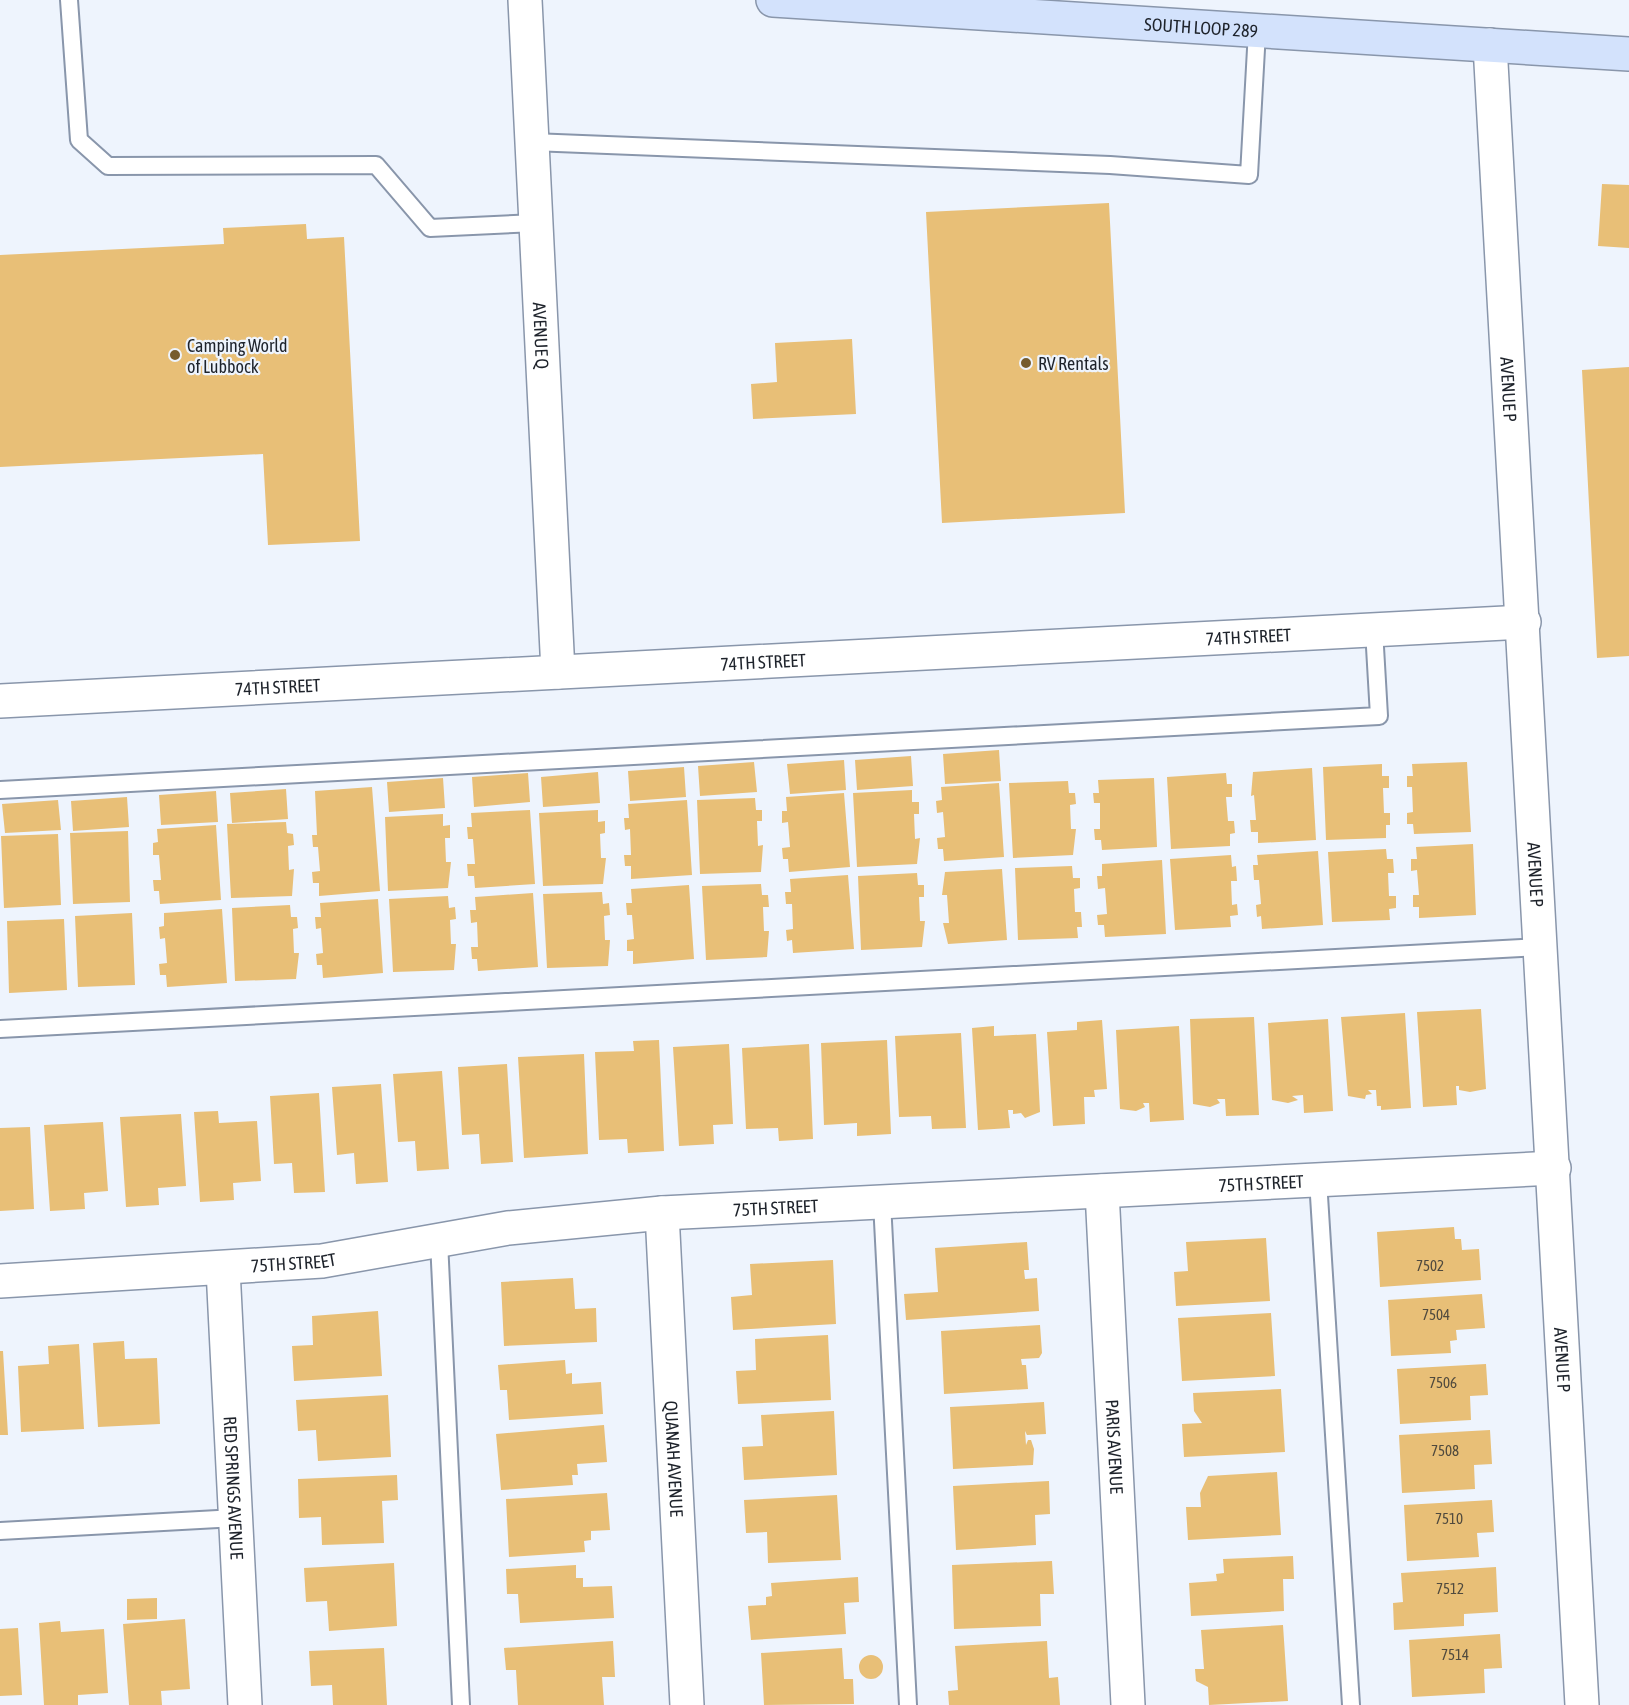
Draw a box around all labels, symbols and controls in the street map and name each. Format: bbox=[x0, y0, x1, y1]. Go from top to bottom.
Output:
street label: SOUTH LOOP 289 bbox=[1144, 13, 1259, 41]
street label: AVENUE Q bbox=[529, 302, 554, 370]
place label: Camping World of Lubbock bbox=[187, 335, 287, 377]
marker: Camping World of Lubbock bbox=[168, 348, 182, 362]
place label: RV Rentals bbox=[1038, 353, 1109, 374]
marker: RV Rentals bbox=[1019, 356, 1033, 370]
street label: AVENUE P bbox=[1497, 356, 1521, 423]
street label: 74TH STREET bbox=[1205, 624, 1292, 649]
street label: 74TH STREET bbox=[720, 649, 806, 674]
street label: 74TH STREET bbox=[234, 674, 321, 699]
street label: AVENUE P bbox=[1524, 842, 1548, 908]
street label: 75TH STREET bbox=[1218, 1170, 1304, 1195]
street label: 75TH STREET bbox=[732, 1195, 819, 1220]
street label: 75TH STREET bbox=[250, 1248, 338, 1276]
house number: 7502 bbox=[1416, 1257, 1444, 1274]
house number: 7504 bbox=[1422, 1306, 1450, 1323]
street label: AVENUE P bbox=[1551, 1327, 1575, 1393]
house number: 7506 bbox=[1429, 1374, 1457, 1391]
street label: PARIS AVENUE bbox=[1102, 1399, 1128, 1495]
street label: QUANAH AVENUE bbox=[661, 1400, 688, 1518]
street label: RED SPRINGS AVENUE bbox=[220, 1416, 248, 1560]
house number: 7508 bbox=[1431, 1442, 1459, 1459]
house number: 7510 bbox=[1435, 1510, 1463, 1527]
house number: 7512 bbox=[1436, 1580, 1464, 1597]
house number: 7514 bbox=[1441, 1646, 1469, 1663]

